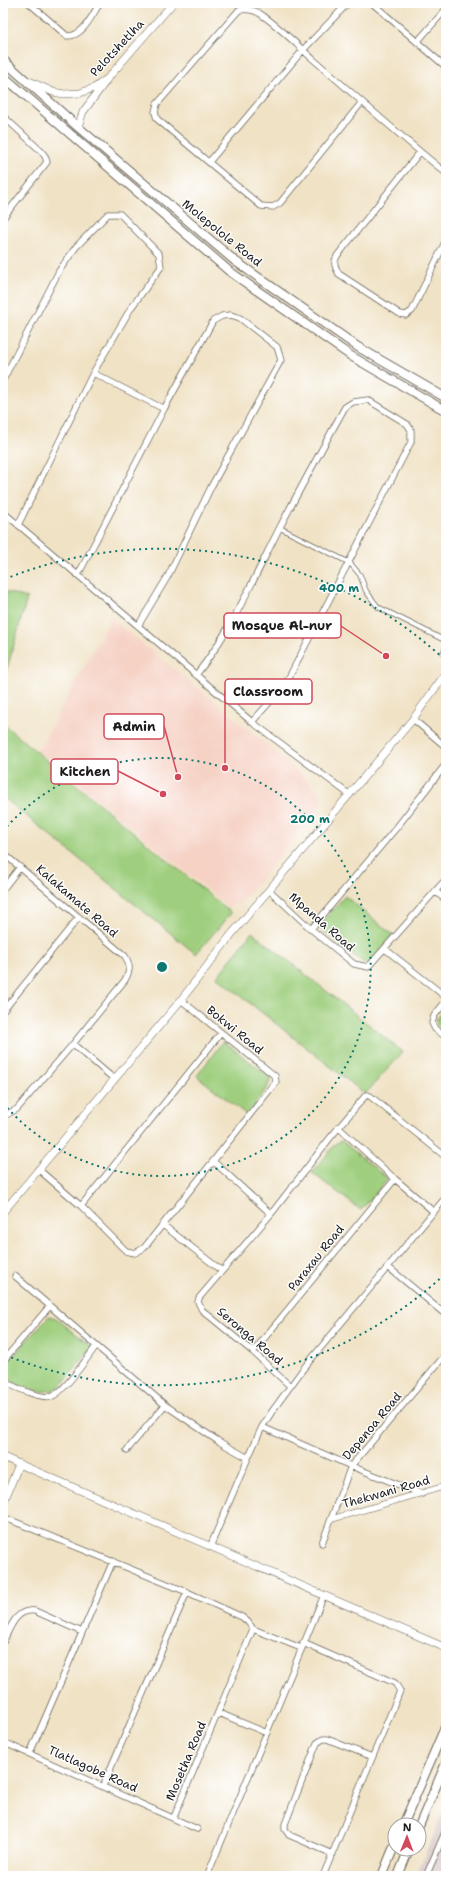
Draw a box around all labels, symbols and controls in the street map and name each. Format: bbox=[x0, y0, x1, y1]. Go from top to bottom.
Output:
street label: Pelotshetlha bbox=[87, 16, 148, 80]
street label: Molepolole Road bbox=[179, 196, 265, 270]
text: 400 m bbox=[319, 580, 359, 596]
callout: Mosque Al-nur bbox=[224, 613, 341, 638]
text: Mosque Al-nur bbox=[232, 617, 332, 634]
callout: Classroom bbox=[225, 679, 312, 704]
text: Classroom bbox=[233, 683, 303, 700]
callout: Admin bbox=[104, 714, 164, 739]
text: Admin bbox=[112, 718, 156, 735]
callout: Kitchen bbox=[51, 759, 118, 784]
text: Kitchen bbox=[60, 763, 111, 780]
text: 200 m bbox=[290, 811, 330, 827]
street label: Kalakamate Road bbox=[33, 861, 122, 941]
street label: Mpanda Road bbox=[286, 889, 359, 955]
centre of rings bbox=[155, 960, 169, 974]
street label: Bokwi Road bbox=[203, 1002, 267, 1058]
street label: Paraxau Road bbox=[284, 1221, 348, 1294]
street label: Seronga Road bbox=[214, 1304, 287, 1369]
street label: Depenoa Road bbox=[339, 1388, 405, 1463]
street label: Thekwani Road bbox=[340, 1472, 432, 1512]
street label: Mosetha Road bbox=[162, 1718, 210, 1803]
street label: Tlatlagobe Road bbox=[46, 1742, 141, 1796]
north arrow bbox=[387, 1817, 427, 1857]
text: N bbox=[403, 1820, 412, 1835]

